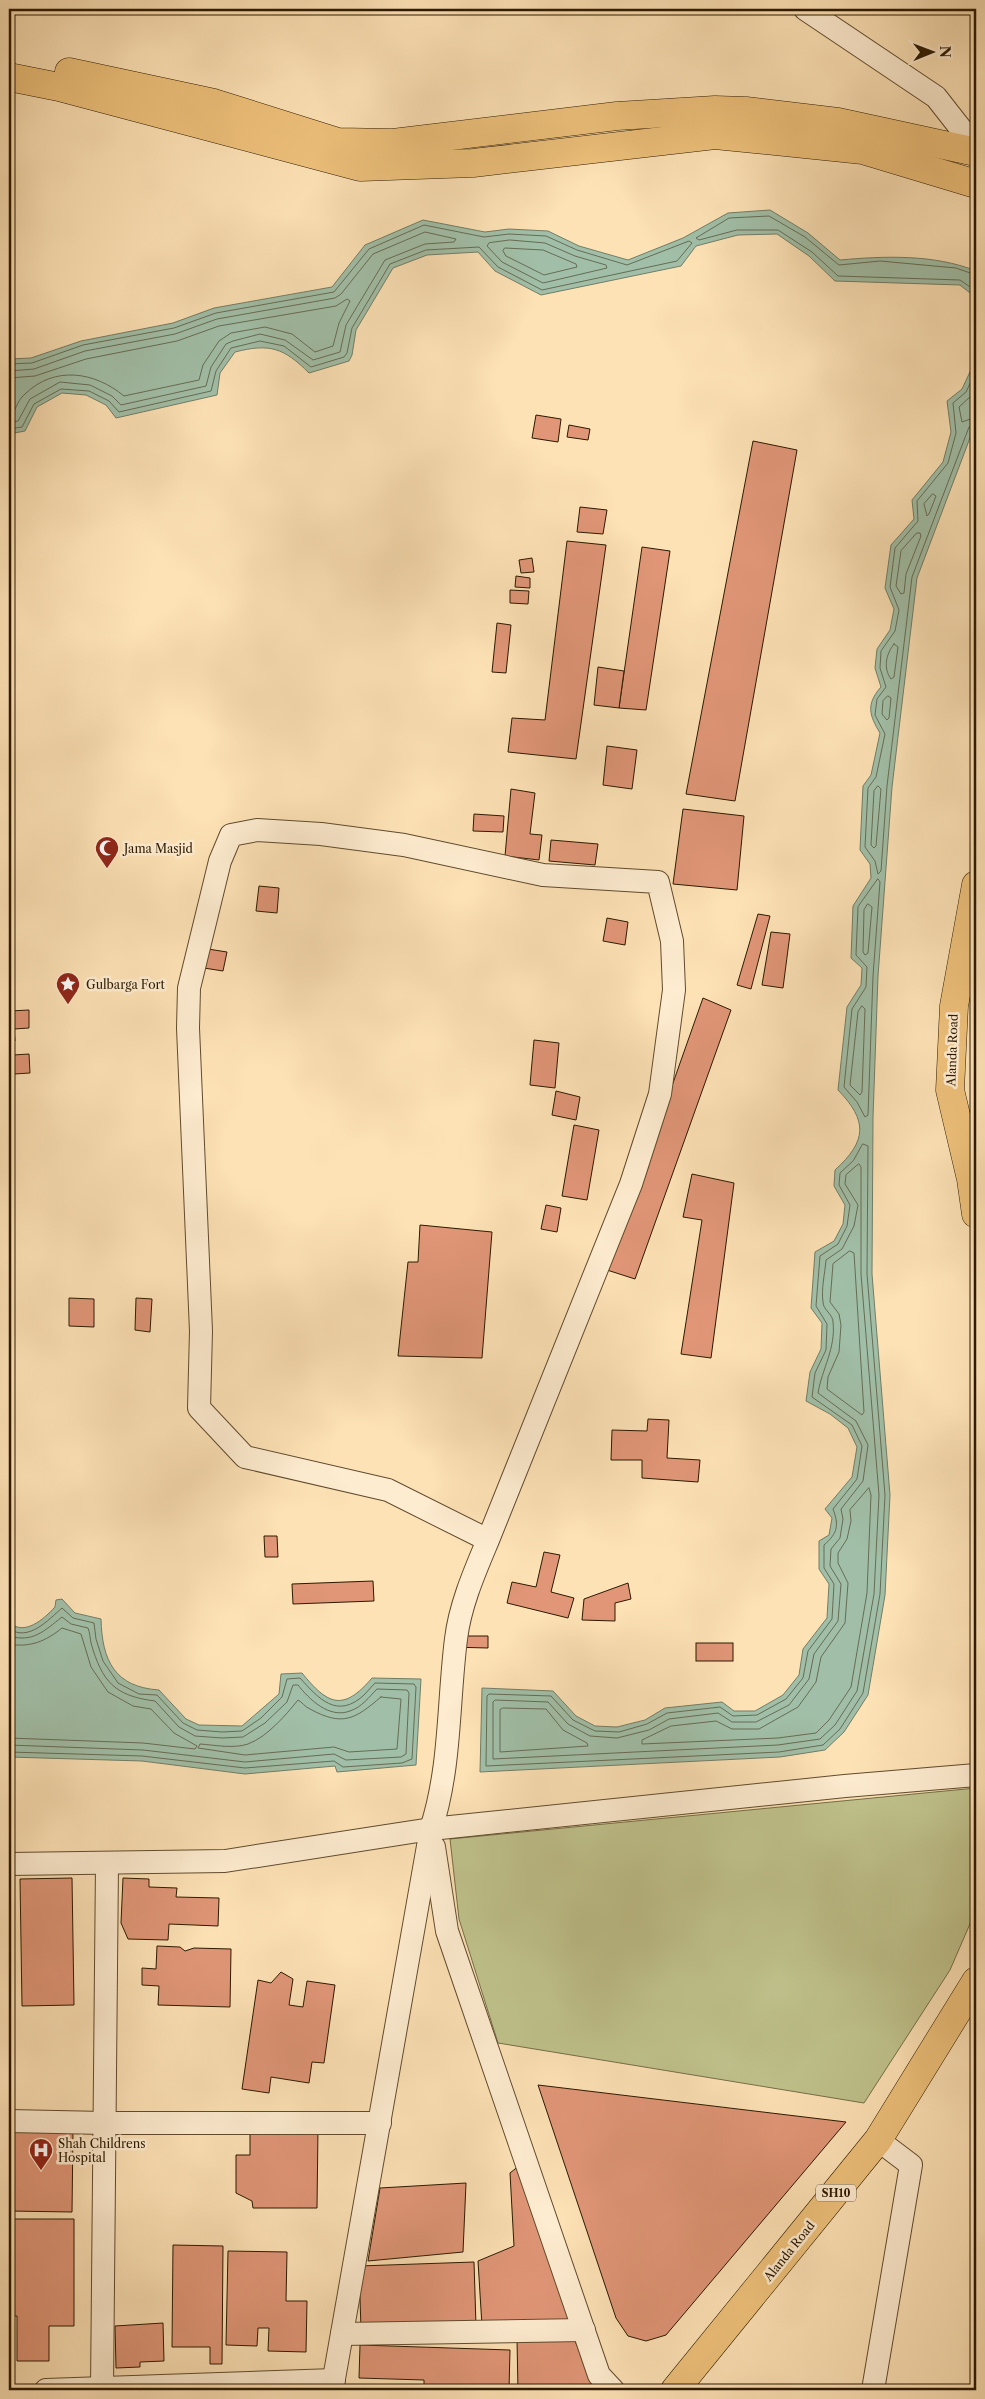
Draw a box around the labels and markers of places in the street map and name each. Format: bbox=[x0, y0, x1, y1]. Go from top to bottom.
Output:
mosque icon: Jama Masjid bbox=[94, 835, 120, 869]
place label: Jama Masjid bbox=[122, 841, 194, 856]
place icon: Gulbarga Fort bbox=[55, 971, 81, 1005]
place label: Gulbarga Fort bbox=[86, 977, 166, 992]
place label: Shah Childrens Hospital bbox=[58, 2136, 145, 2165]
hospital icon: Shah Childrens Hospital bbox=[28, 2137, 54, 2171]

